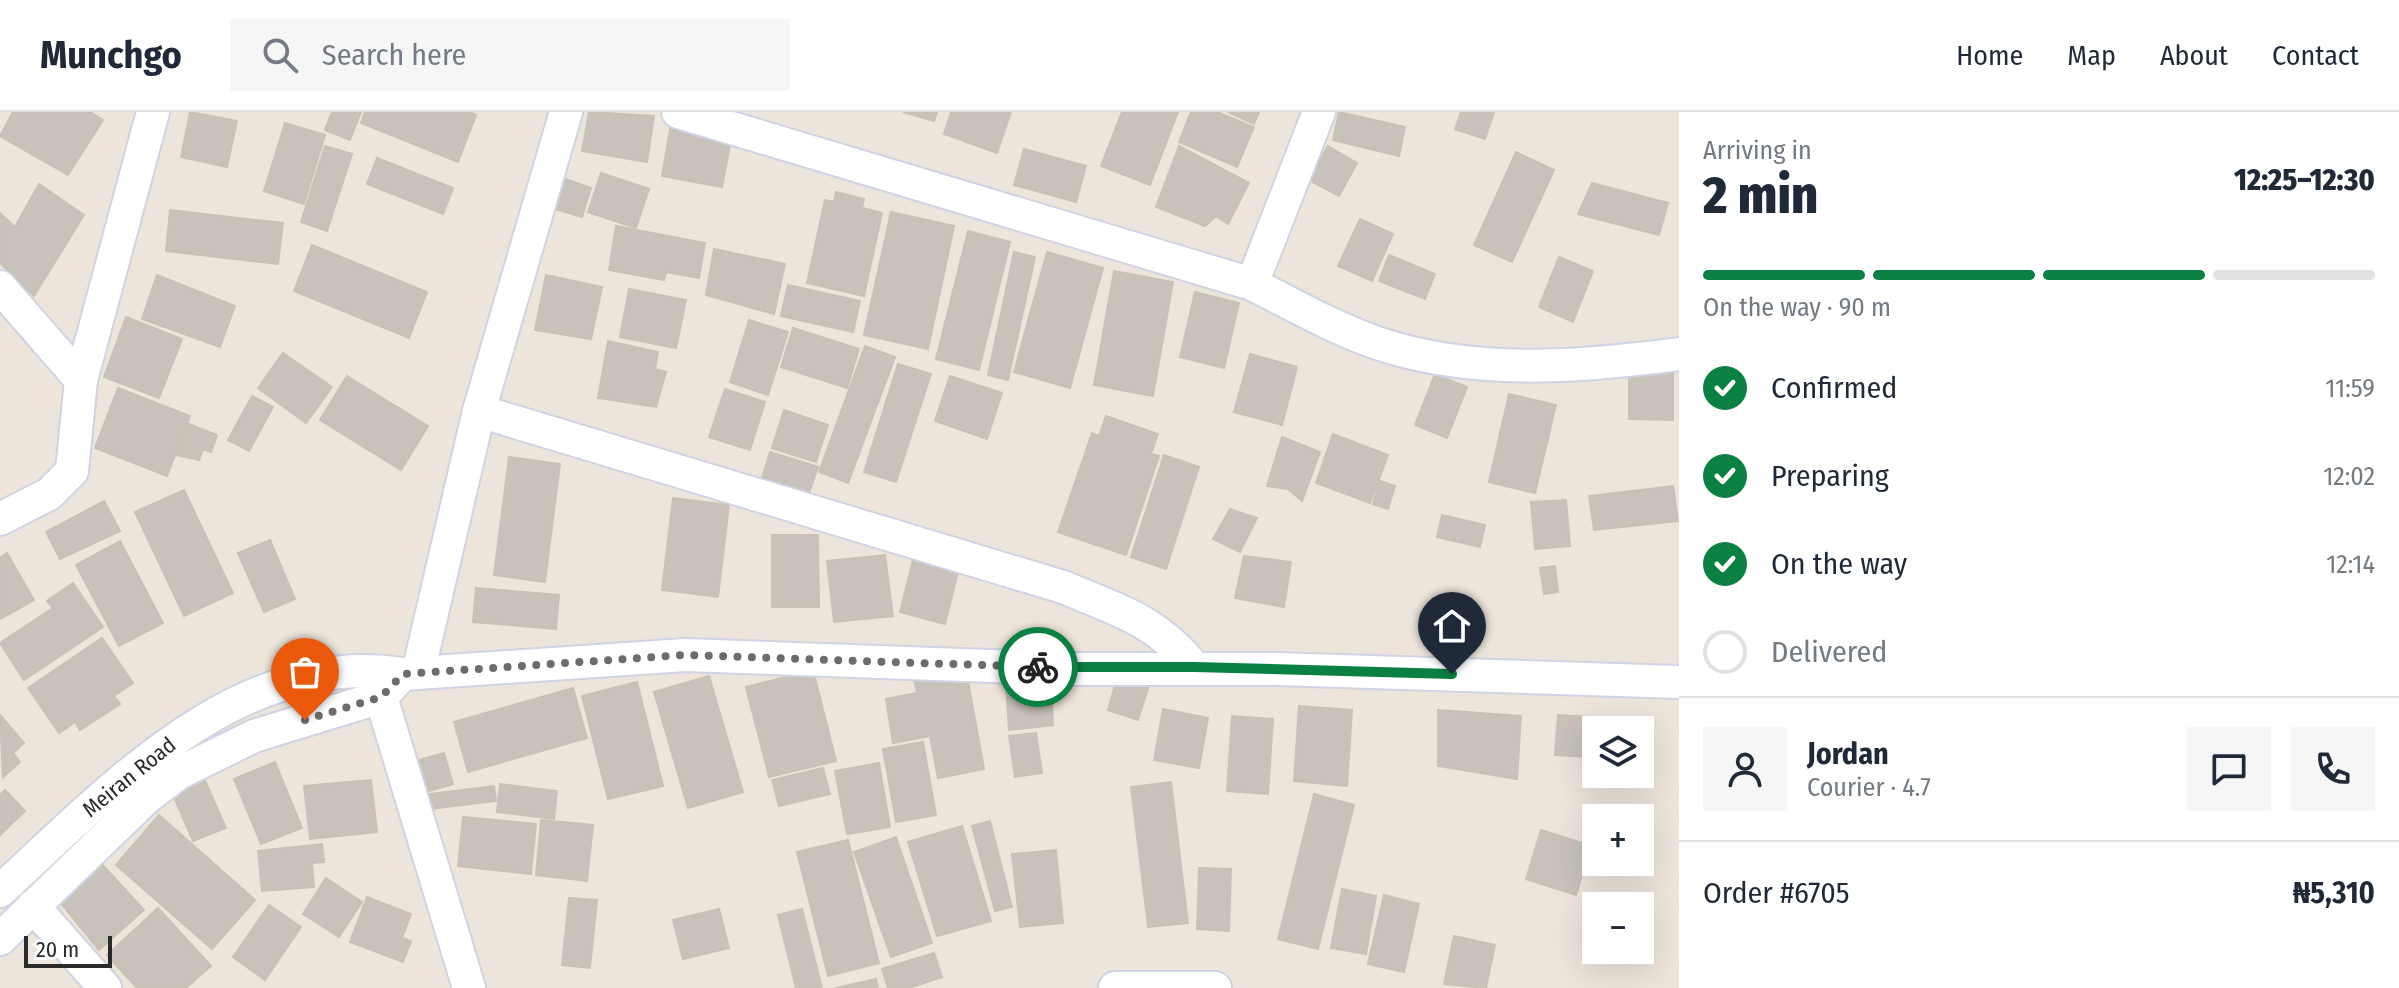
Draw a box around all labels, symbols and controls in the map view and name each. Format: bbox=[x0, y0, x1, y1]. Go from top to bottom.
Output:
search box bbox=[230, 19, 790, 91]
text: Munchgo bbox=[40, 32, 182, 78]
icon: search bbox=[258, 33, 302, 77]
text: Search here bbox=[322, 37, 466, 73]
text: Home bbox=[1956, 39, 2023, 72]
text: Map bbox=[2067, 39, 2116, 72]
text: About bbox=[2160, 39, 2228, 72]
text: Contact bbox=[2272, 39, 2359, 72]
text: Arriving in bbox=[1703, 135, 1812, 166]
text: 12:25–12:30 bbox=[2234, 162, 2375, 198]
text: 2 min bbox=[1703, 164, 1818, 227]
text: On the way · 90 m bbox=[1703, 292, 1891, 323]
icon: check bbox=[1703, 366, 1747, 410]
text: Confirmed bbox=[1771, 370, 1897, 406]
text: 11:59 bbox=[2325, 373, 2375, 404]
icon: check bbox=[1703, 454, 1747, 498]
text: Preparing bbox=[1771, 458, 1889, 494]
text: 12:02 bbox=[2323, 461, 2375, 492]
icon: check bbox=[1703, 542, 1747, 586]
text: On the way bbox=[1771, 546, 1907, 582]
text: 12:14 bbox=[2326, 549, 2375, 580]
pin bbox=[1418, 592, 1486, 674]
icon: home bbox=[1430, 604, 1474, 648]
courier bbox=[998, 627, 1078, 707]
text: Delivered bbox=[1771, 634, 1887, 670]
pin bbox=[271, 638, 339, 720]
icon: bike bbox=[1016, 645, 1060, 689]
icon: bag bbox=[283, 650, 327, 694]
map controls bbox=[1582, 716, 1654, 964]
button: layers bbox=[1582, 716, 1654, 788]
button: person bbox=[1703, 727, 1787, 811]
button: chat bbox=[2187, 727, 2271, 811]
button: phone bbox=[2291, 727, 2375, 811]
street label: Meiran Road bbox=[77, 731, 181, 823]
text: Jordan bbox=[1807, 736, 1889, 772]
text: Courier · 4.7 bbox=[1807, 772, 1931, 803]
button: + bbox=[1582, 804, 1654, 876]
text: Order #6705 bbox=[1703, 875, 1850, 911]
text: ₦5,310 bbox=[2293, 875, 2375, 911]
button: − bbox=[1582, 892, 1654, 964]
scale bar bbox=[24, 932, 112, 968]
text: 20 m bbox=[36, 936, 79, 963]

